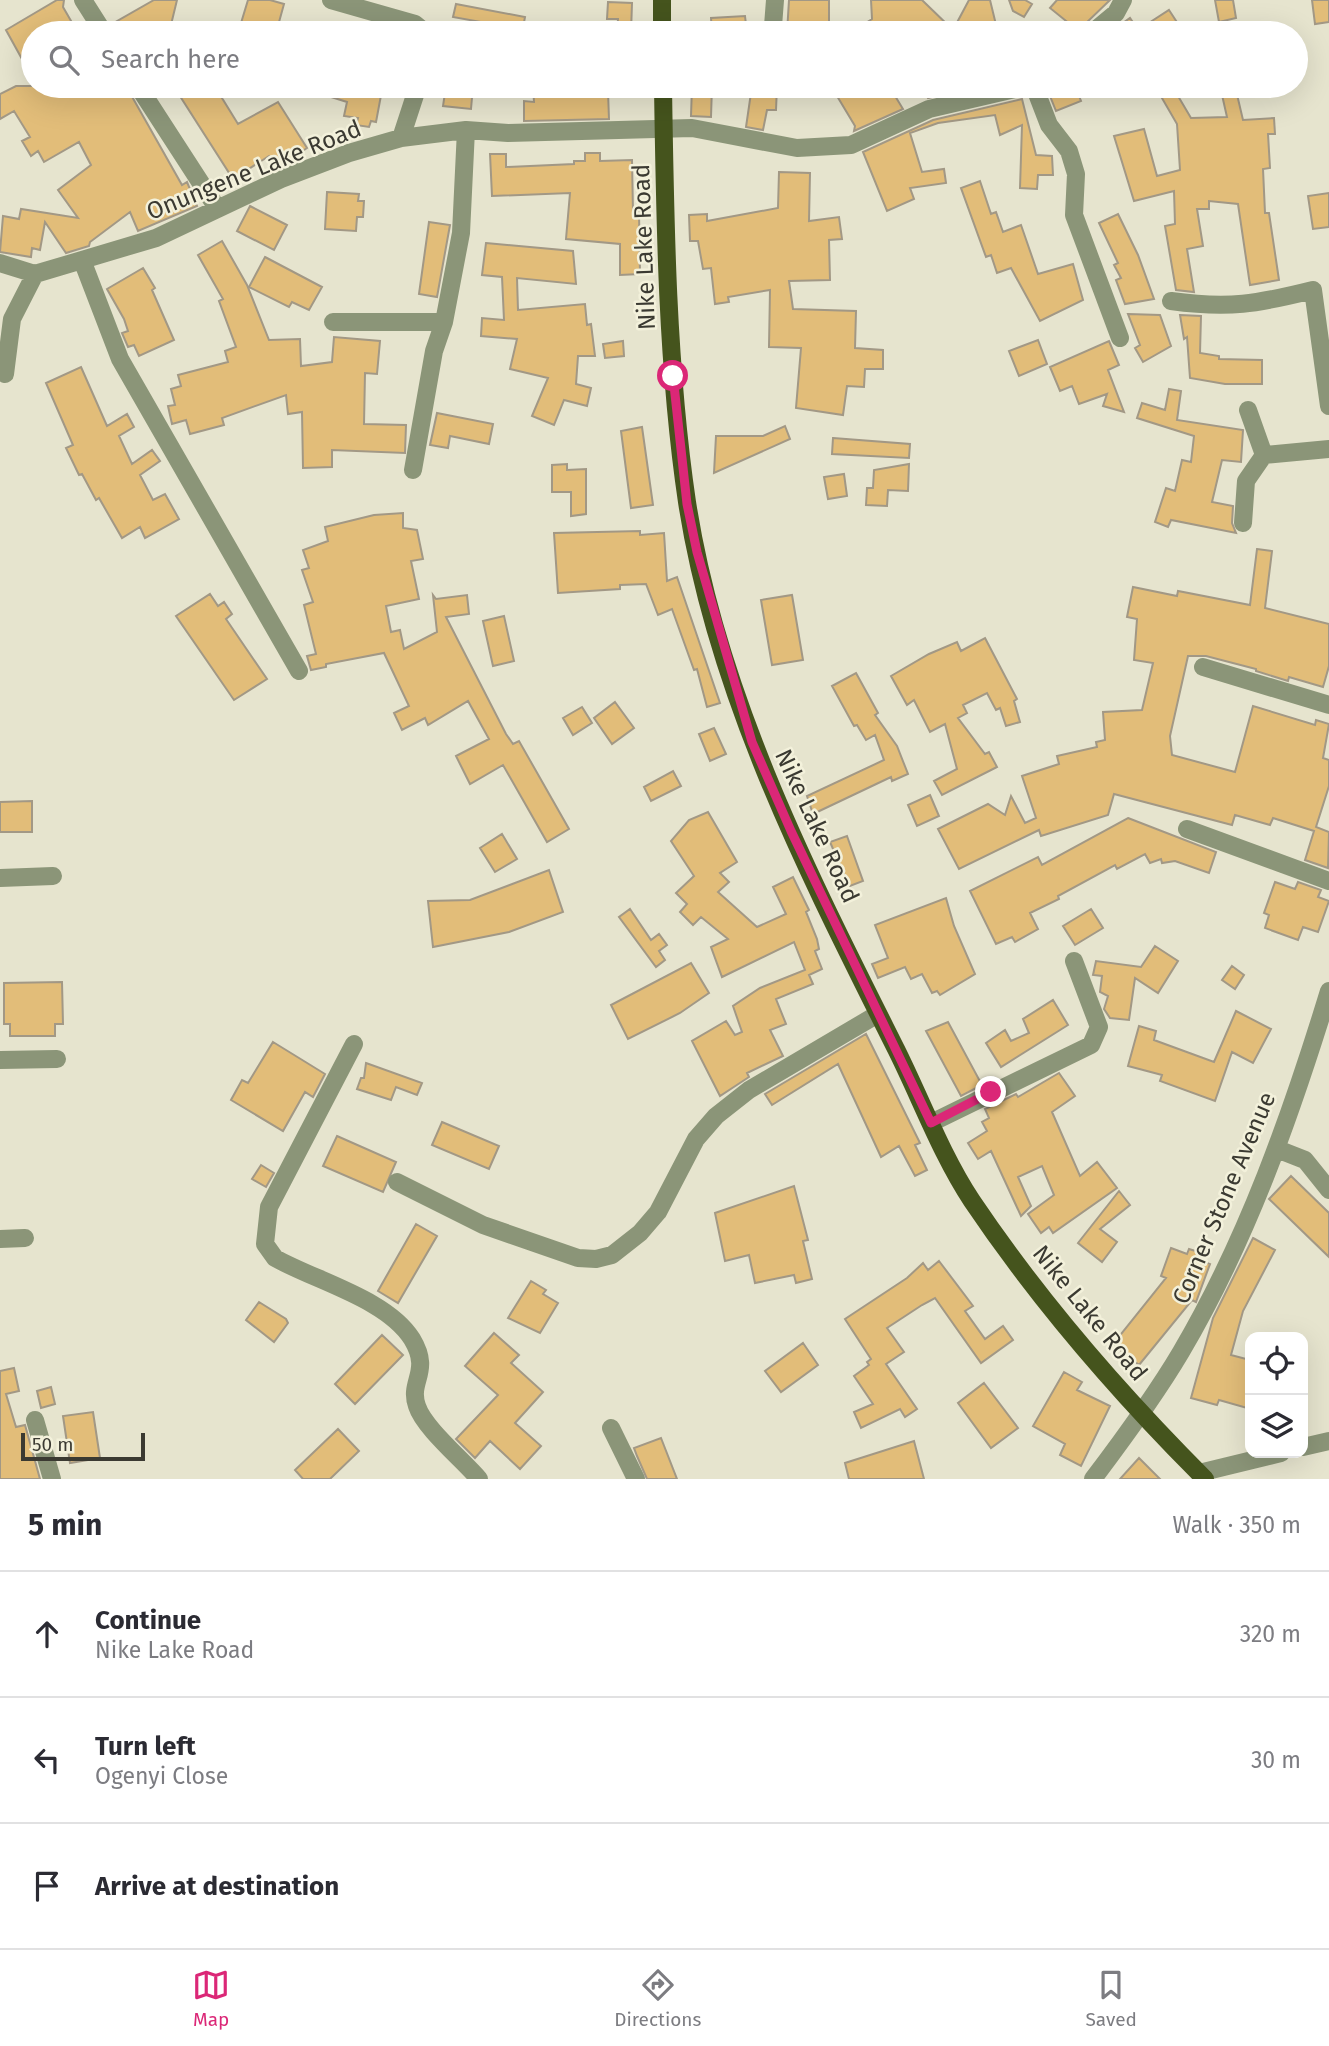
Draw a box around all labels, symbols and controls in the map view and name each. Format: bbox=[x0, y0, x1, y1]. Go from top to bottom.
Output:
search box bbox=[21, 21, 1308, 98]
icon: search bbox=[45, 41, 83, 79]
text: Search here bbox=[101, 44, 240, 75]
street label: Onungene Lake Road bbox=[143, 114, 365, 226]
street label: Nike Lake Road bbox=[627, 163, 661, 331]
route start bbox=[657, 360, 688, 391]
street label: Nike Lake Road bbox=[769, 745, 865, 907]
route end bbox=[975, 1076, 1006, 1107]
street label: Corner Stone Avenue bbox=[1167, 1088, 1281, 1308]
street label: Nike Lake Road bbox=[1027, 1240, 1153, 1386]
map controls bbox=[1245, 1332, 1308, 1458]
button: locate bbox=[1245, 1332, 1308, 1395]
button: layers bbox=[1245, 1395, 1308, 1458]
scale bar bbox=[21, 1430, 145, 1462]
text: 50 m bbox=[32, 1433, 73, 1456]
text: 5 min bbox=[28, 1507, 102, 1543]
text: Walk · 350 m bbox=[1173, 1511, 1301, 1539]
text: Continue bbox=[95, 1605, 201, 1636]
icon: ahead bbox=[28, 1615, 66, 1653]
text: 320 m bbox=[1240, 1620, 1301, 1648]
text: Nike Lake Road bbox=[95, 1636, 254, 1664]
text: Turn left bbox=[95, 1731, 196, 1762]
icon: left bbox=[28, 1741, 66, 1779]
text: 30 m bbox=[1251, 1746, 1301, 1774]
text: Ogenyi Close bbox=[95, 1762, 228, 1790]
icon: arrive bbox=[28, 1867, 66, 1905]
text: Arrive at destination bbox=[95, 1871, 339, 1902]
tab: Map bbox=[192, 1966, 230, 2031]
tab: Directions bbox=[614, 1966, 701, 2031]
tab: Saved bbox=[1086, 1966, 1137, 2031]

